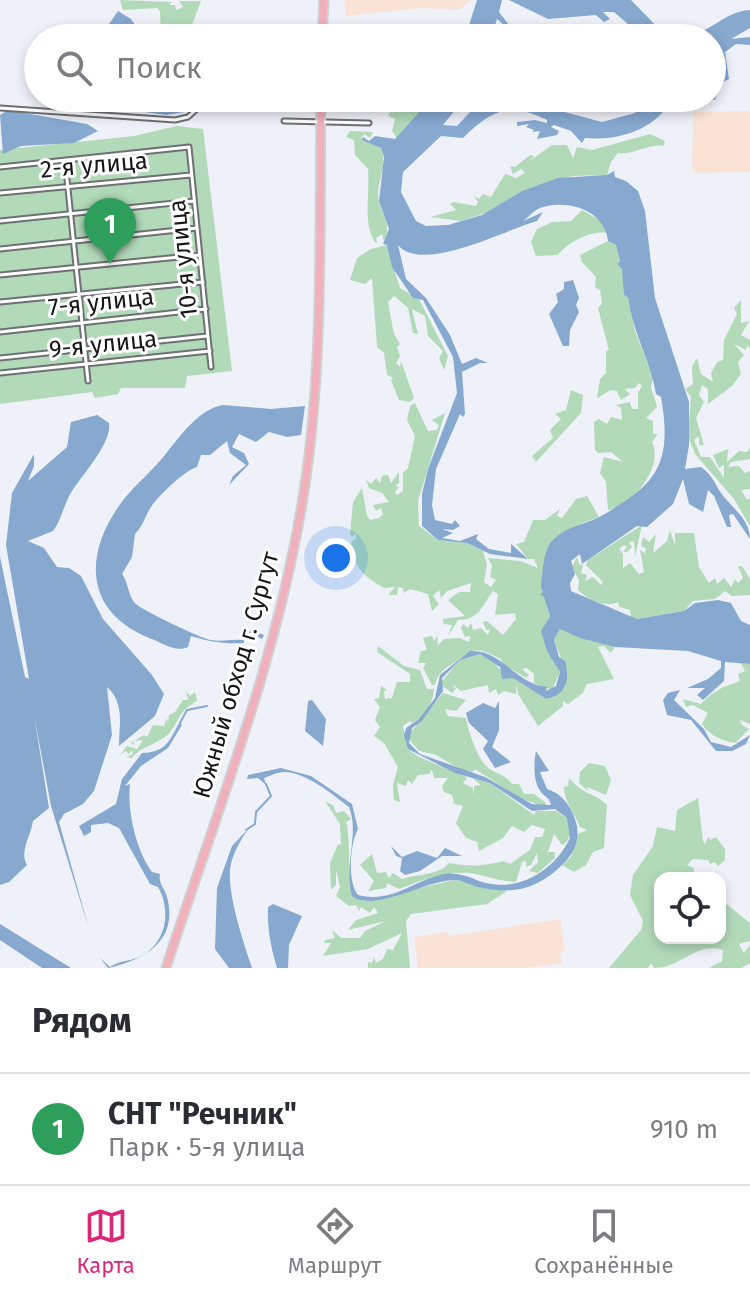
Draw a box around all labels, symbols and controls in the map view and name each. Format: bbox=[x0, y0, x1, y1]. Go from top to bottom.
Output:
search box bbox=[24, 24, 726, 112]
icon: search bbox=[52, 46, 96, 90]
text: Поиск bbox=[116, 50, 202, 86]
street label: 2-я улица bbox=[39, 146, 149, 184]
pin: 1 bbox=[84, 198, 136, 264]
street label: 10-я улица bbox=[163, 198, 203, 320]
street label: 7-я улица bbox=[47, 283, 155, 321]
street label: 9-я улица bbox=[48, 324, 158, 364]
your location bbox=[316, 538, 356, 578]
street label: Южный обход г. Сургут bbox=[187, 548, 285, 801]
map controls bbox=[654, 872, 726, 944]
button: locate bbox=[654, 872, 726, 944]
text: Рядом bbox=[32, 1000, 131, 1041]
text: СНТ "Речник" bbox=[108, 1096, 297, 1132]
text: 1 bbox=[52, 1114, 64, 1145]
text: 910 m bbox=[650, 1114, 718, 1145]
text: Парк · 5-я улица bbox=[108, 1132, 305, 1163]
tab: Карта bbox=[77, 1204, 135, 1279]
tab: Маршрут bbox=[288, 1204, 381, 1279]
tab: Сохранённые bbox=[534, 1204, 674, 1279]

